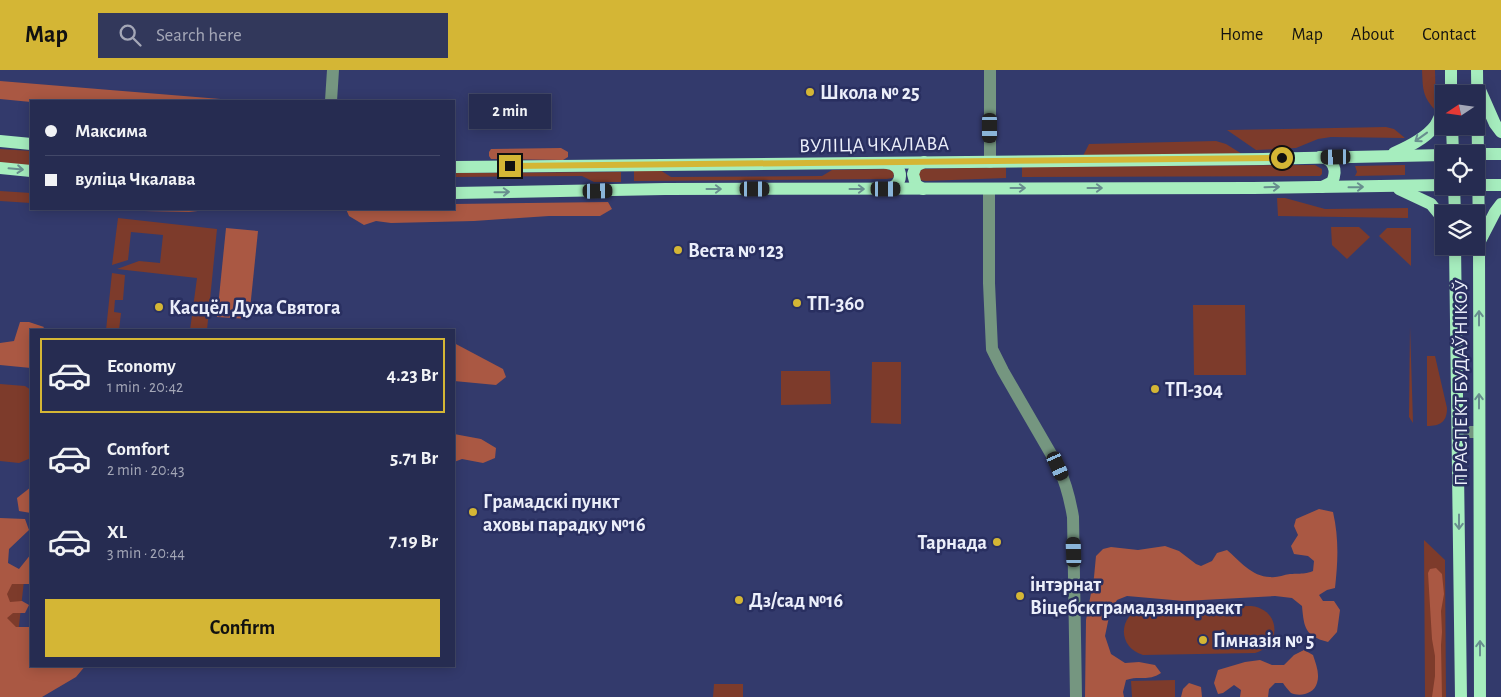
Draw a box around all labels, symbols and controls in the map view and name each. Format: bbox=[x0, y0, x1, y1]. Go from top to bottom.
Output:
search box bbox=[98, 13, 448, 58]
icon: search bbox=[116, 21, 144, 49]
text: Map bbox=[25, 23, 68, 47]
text: Search here bbox=[156, 26, 242, 45]
text: Home bbox=[1220, 26, 1263, 44]
text: Map bbox=[1291, 26, 1323, 44]
text: About bbox=[1351, 26, 1394, 44]
text: Contact bbox=[1422, 26, 1476, 44]
place label: Школа № 25 bbox=[820, 83, 920, 103]
north arrow bbox=[1435, 85, 1485, 135]
map controls bbox=[1435, 85, 1485, 255]
marker: Школа № 25 bbox=[804, 86, 816, 98]
callout: 2 min bbox=[469, 93, 551, 128]
text: 2 min bbox=[492, 103, 528, 119]
car bbox=[982, 113, 997, 143]
text: Максима bbox=[75, 122, 147, 141]
one-way arrow bbox=[1414, 132, 1428, 142]
street label: ВУЛІЦА ЧКАЛАВА bbox=[799, 134, 950, 156]
button: locate bbox=[1435, 145, 1485, 195]
route start bbox=[1271, 147, 1293, 169]
car bbox=[1320, 149, 1351, 165]
route end bbox=[499, 155, 521, 177]
one-way arrow bbox=[7, 165, 23, 174]
text: вуліца Чкалава bbox=[75, 170, 195, 189]
car bbox=[740, 182, 770, 197]
car bbox=[871, 182, 901, 197]
one-way arrow bbox=[1347, 182, 1363, 191]
car bbox=[582, 183, 613, 199]
one-way arrow bbox=[1010, 183, 1026, 193]
one-way arrow bbox=[1087, 183, 1103, 193]
one-way arrow bbox=[1264, 183, 1280, 192]
one-way arrow bbox=[706, 184, 722, 194]
one-way arrow bbox=[848, 184, 865, 194]
one-way arrow bbox=[494, 187, 510, 197]
button: layers bbox=[1435, 205, 1485, 255]
place label: Веста № 123 bbox=[688, 241, 784, 261]
marker: Веста № 123 bbox=[672, 244, 684, 256]
street label: ПРАСПЕКТ БУДАЎНІКОЎ bbox=[1451, 280, 1471, 486]
place label: ТП-360 bbox=[807, 294, 864, 314]
marker: ТП-360 bbox=[791, 297, 803, 309]
place label: Касцёл Духа Святога bbox=[169, 298, 341, 318]
marker: Касцёл Духа Святога bbox=[153, 301, 165, 313]
one-way arrow bbox=[1474, 310, 1484, 326]
icon: car bbox=[47, 353, 92, 398]
text: Economy bbox=[107, 357, 176, 376]
text: 4.23 Br bbox=[387, 366, 438, 385]
text: 1 min · 20:42 bbox=[107, 379, 183, 395]
place label: ТП-304 bbox=[1165, 380, 1223, 400]
marker: ТП-304 bbox=[1149, 383, 1161, 395]
one-way arrow bbox=[1474, 394, 1484, 410]
icon: car bbox=[47, 436, 92, 481]
text: Comfort bbox=[107, 440, 169, 459]
text: 5.71 Br bbox=[390, 449, 438, 468]
car bbox=[1045, 449, 1070, 483]
text: 2 min · 20:43 bbox=[107, 462, 184, 478]
place label: Грамадскі пункт аховы парадку №16 bbox=[483, 492, 646, 535]
marker: Грамадскі пункт аховы парадку №16 bbox=[467, 506, 479, 518]
one-way arrow bbox=[1454, 514, 1463, 530]
icon: car bbox=[47, 519, 92, 564]
text: XL bbox=[107, 523, 127, 542]
text: 7.19 Br bbox=[389, 532, 438, 551]
place label: Тарнада bbox=[918, 533, 988, 553]
marker: Тарнада bbox=[991, 536, 1003, 548]
car bbox=[1065, 537, 1082, 567]
text: 3 min · 20:44 bbox=[107, 545, 185, 561]
place label: інтэрнат Віцебскграмадзянпраект bbox=[1030, 575, 1242, 618]
marker: інтэрнат Віцебскграмадзянпраект bbox=[1014, 590, 1026, 602]
place label: Дз/сад №16 bbox=[749, 591, 843, 611]
marker: Дз/сад №16 bbox=[733, 594, 745, 606]
button: Confirm bbox=[45, 599, 440, 657]
place label: Гімназія № 5 bbox=[1213, 631, 1314, 651]
marker: Гімназія № 5 bbox=[1197, 634, 1209, 646]
one-way arrow bbox=[1475, 641, 1485, 657]

